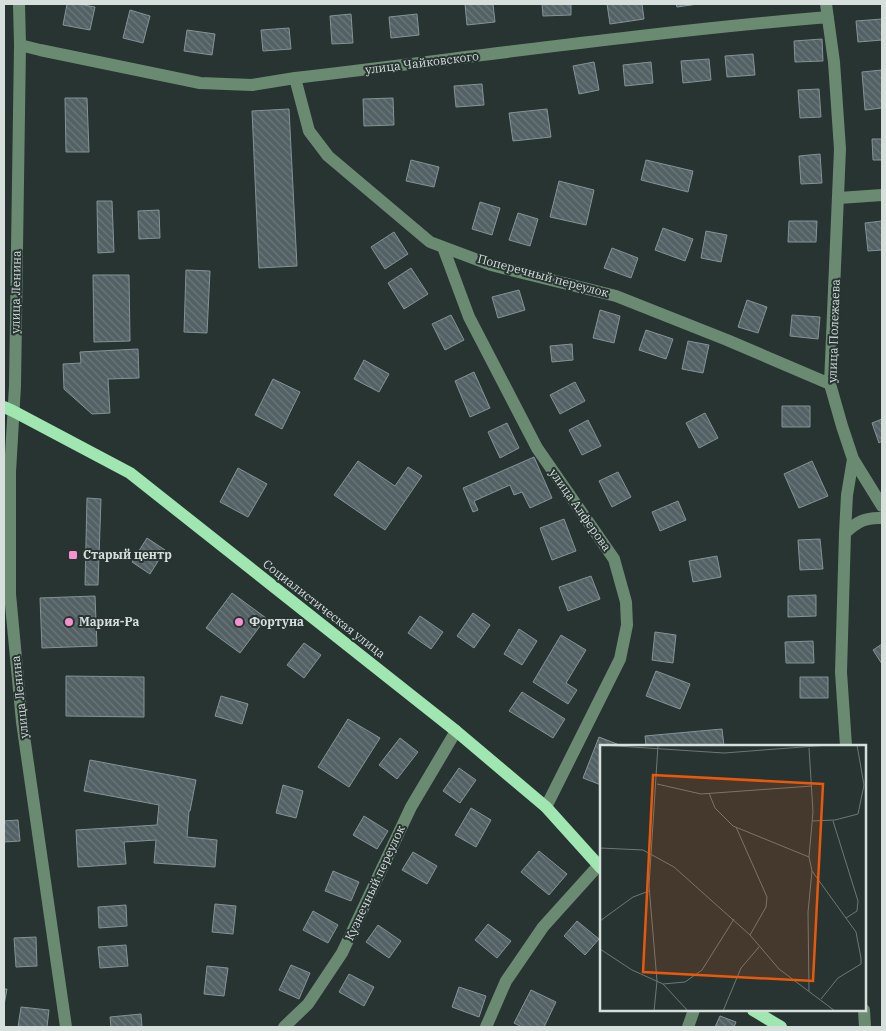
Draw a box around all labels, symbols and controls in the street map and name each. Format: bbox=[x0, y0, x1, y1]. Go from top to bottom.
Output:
street label: улица Чайковского bbox=[364, 48, 480, 77]
street label: улица Ленина bbox=[7, 250, 24, 334]
street label: Поперечный переулок bbox=[476, 251, 610, 300]
street label: улица Полежаева bbox=[824, 278, 843, 383]
street label: улица Алферова bbox=[546, 466, 615, 554]
place label: Старый центр bbox=[83, 547, 172, 562]
marker: Старый центр bbox=[67, 549, 79, 561]
street label: Социалистическая улица bbox=[260, 556, 389, 661]
place label: Мария-Ра bbox=[79, 614, 140, 629]
place label: Фортуна bbox=[249, 614, 304, 629]
marker: Мария-Ра bbox=[63, 616, 75, 628]
marker: Фортуна bbox=[233, 616, 245, 628]
street label: улица Ленина bbox=[8, 654, 31, 739]
inset map bbox=[600, 745, 866, 1011]
street label: Кузнечный переулок bbox=[341, 823, 408, 943]

